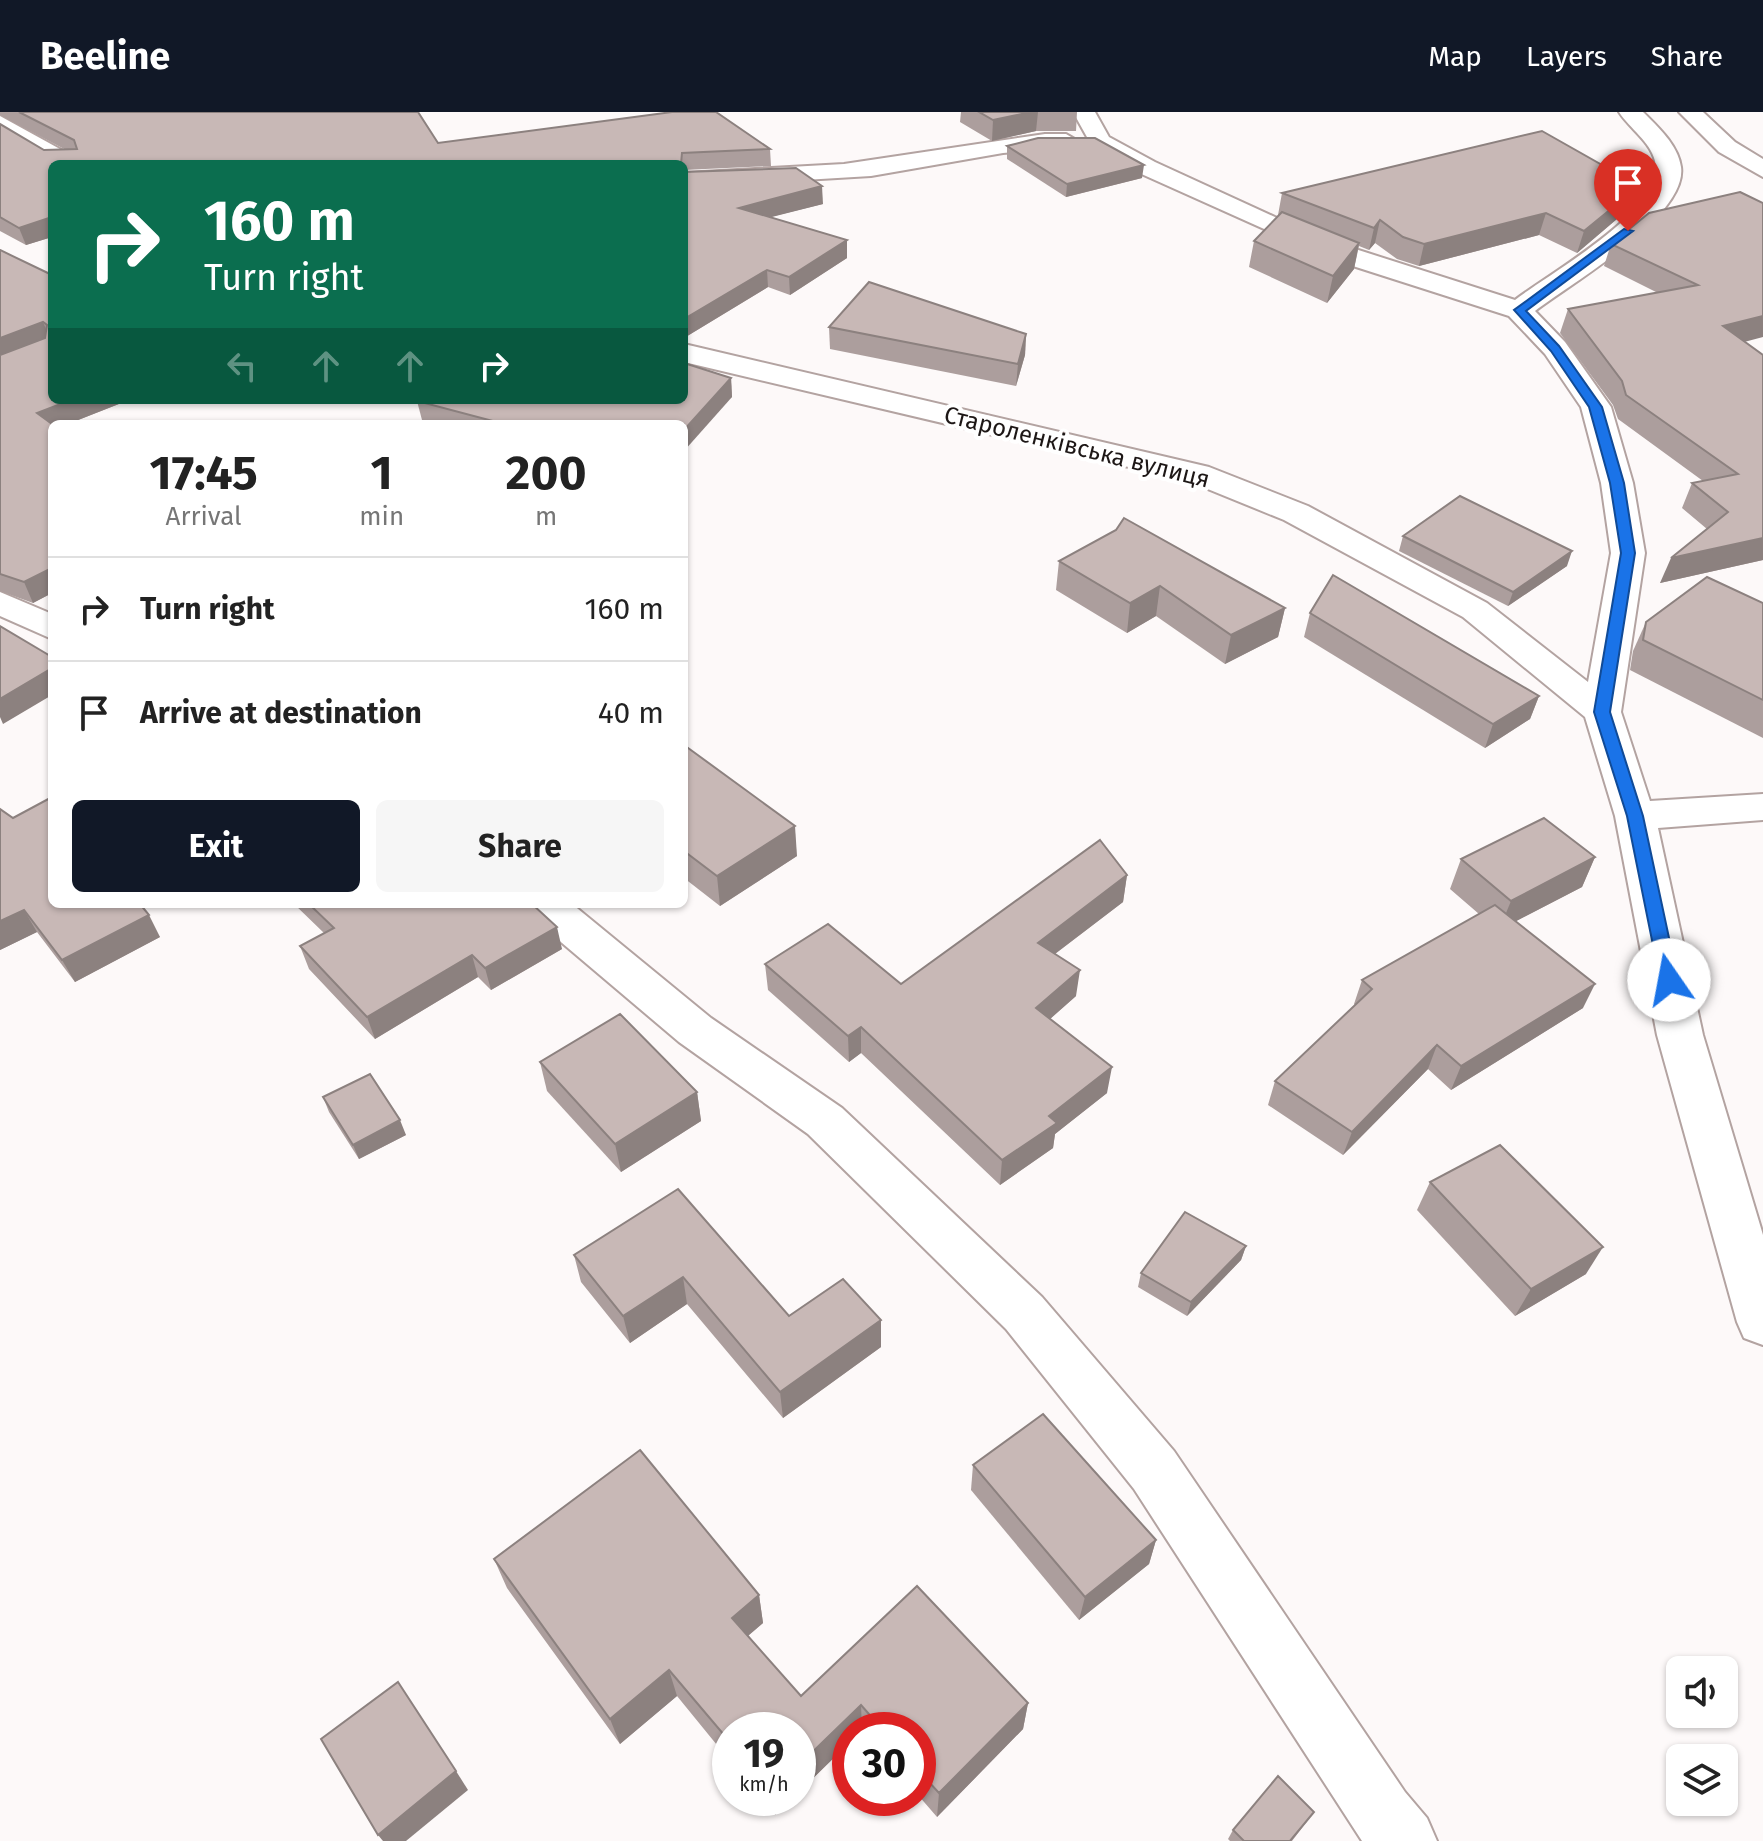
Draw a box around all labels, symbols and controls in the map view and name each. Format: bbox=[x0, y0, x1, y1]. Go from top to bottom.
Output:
text: Beeline bbox=[40, 33, 170, 79]
text: Map bbox=[1428, 40, 1482, 73]
text: Layers bbox=[1526, 40, 1607, 73]
text: Share bbox=[1651, 40, 1723, 73]
pin bbox=[1594, 149, 1662, 231]
icon: arrive bbox=[1606, 161, 1650, 205]
text: 160 m bbox=[204, 188, 355, 255]
icon: right bbox=[72, 192, 176, 296]
text: Turn right bbox=[204, 256, 364, 300]
icon: left bbox=[220, 344, 264, 388]
icon: ahead bbox=[304, 344, 348, 388]
icon: ahead bbox=[388, 344, 432, 388]
icon: right bbox=[472, 344, 516, 388]
street label: Староленківська вулиця bbox=[941, 400, 1213, 494]
text: 17:45 bbox=[149, 444, 258, 502]
text: 1 bbox=[371, 444, 393, 502]
text: 200 bbox=[506, 444, 587, 502]
text: Arrival bbox=[166, 501, 242, 532]
text: min bbox=[359, 501, 404, 532]
text: m bbox=[535, 501, 557, 532]
icon: right bbox=[72, 587, 116, 631]
text: Turn right bbox=[140, 591, 275, 627]
text: 160 m bbox=[585, 591, 664, 627]
icon: arrive bbox=[72, 691, 116, 735]
text: Arrive at destination bbox=[140, 695, 422, 731]
text: 40 m bbox=[598, 695, 664, 731]
button: Exit bbox=[72, 800, 360, 892]
button: Share bbox=[376, 800, 664, 892]
position arrow bbox=[1627, 938, 1711, 1022]
map controls bbox=[1666, 1656, 1738, 1816]
button: sound bbox=[1666, 1656, 1738, 1728]
speed limit sign: 30 bbox=[832, 1712, 936, 1816]
text: 19 bbox=[744, 1730, 784, 1778]
button: layers bbox=[1666, 1744, 1738, 1816]
text: km/h bbox=[739, 1772, 789, 1796]

